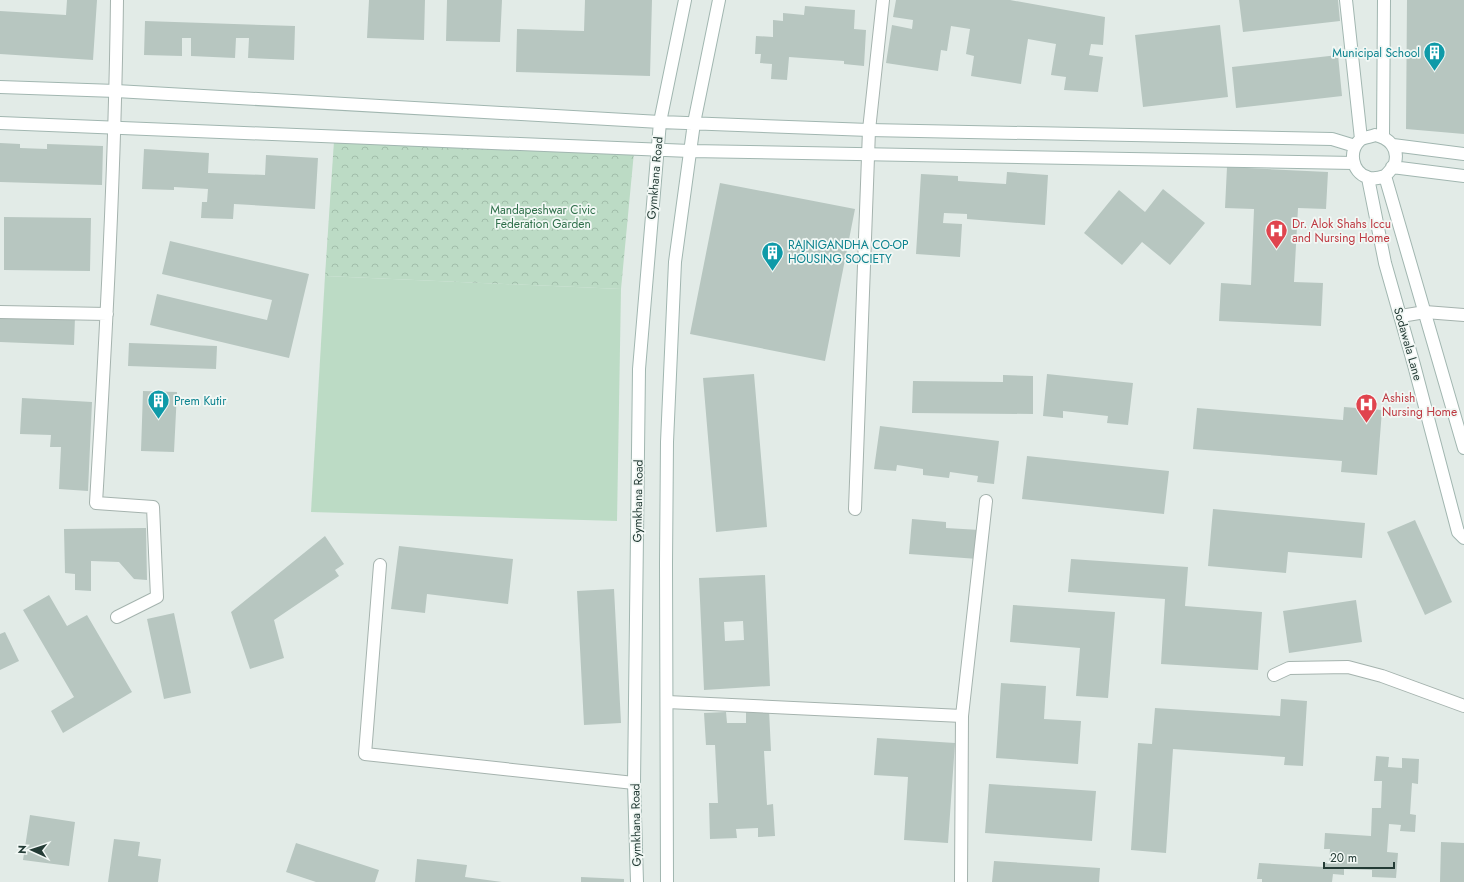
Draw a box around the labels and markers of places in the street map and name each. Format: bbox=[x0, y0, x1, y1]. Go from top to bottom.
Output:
building icon: Municipal School bbox=[1422, 40, 1448, 73]
place label: Municipal School bbox=[1332, 44, 1420, 62]
place label: Dr. Alok Shahs Iccu and Nursing Home bbox=[1292, 215, 1391, 247]
hospital icon: Dr. Alok Shahs Iccu and Nursing Home bbox=[1263, 218, 1289, 251]
place label: RAJNIGANDHA CO-OP HOUSING SOCIETY bbox=[788, 236, 909, 268]
building icon: RAJNIGANDHA CO-OP HOUSING SOCIETY bbox=[759, 239, 785, 272]
building icon: Prem Kutir bbox=[146, 388, 172, 421]
place label: Ashish Nursing Home bbox=[1382, 389, 1457, 421]
place label: Prem Kutir bbox=[174, 392, 227, 410]
hospital icon: Ashish Nursing Home bbox=[1353, 392, 1379, 425]

